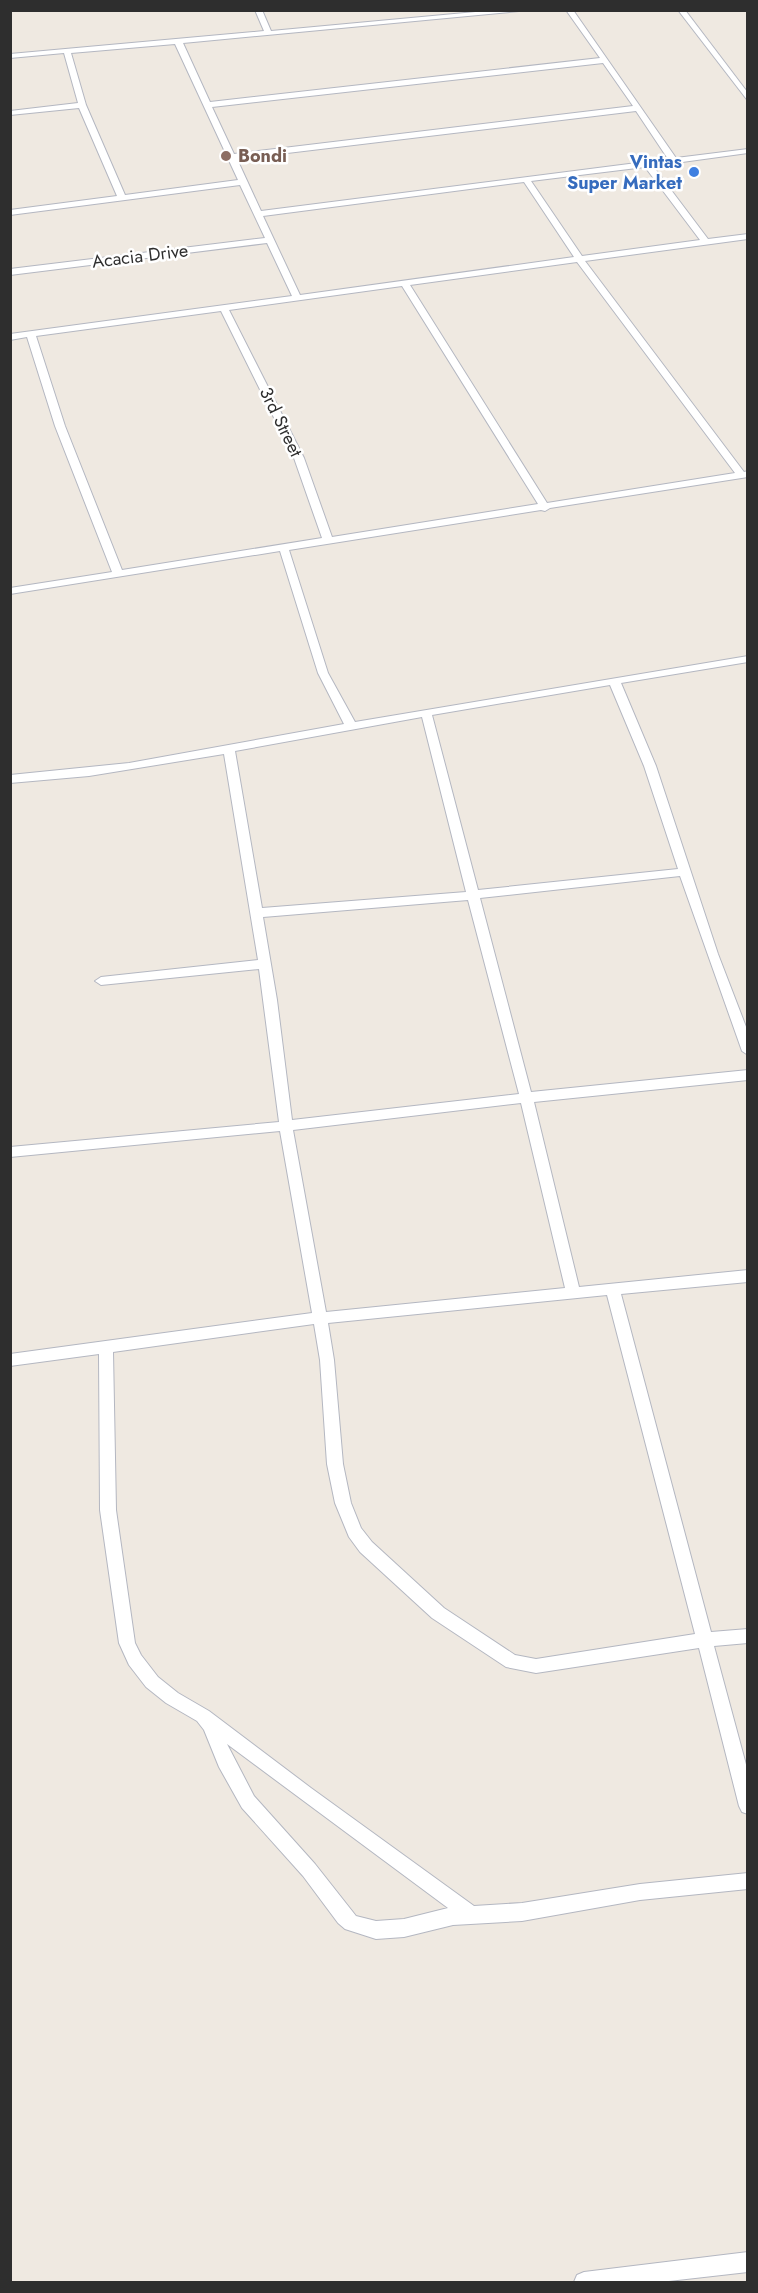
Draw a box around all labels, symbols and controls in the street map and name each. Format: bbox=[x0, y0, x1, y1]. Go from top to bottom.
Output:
place label: Bondi bbox=[238, 143, 287, 169]
marker: Bondi bbox=[219, 149, 233, 163]
place label: Vintas Super Market bbox=[567, 149, 682, 196]
marker: Vintas Super Market bbox=[687, 165, 701, 179]
street label: Acacia Drive bbox=[91, 237, 189, 275]
street label: 3rd Street bbox=[253, 383, 309, 462]

